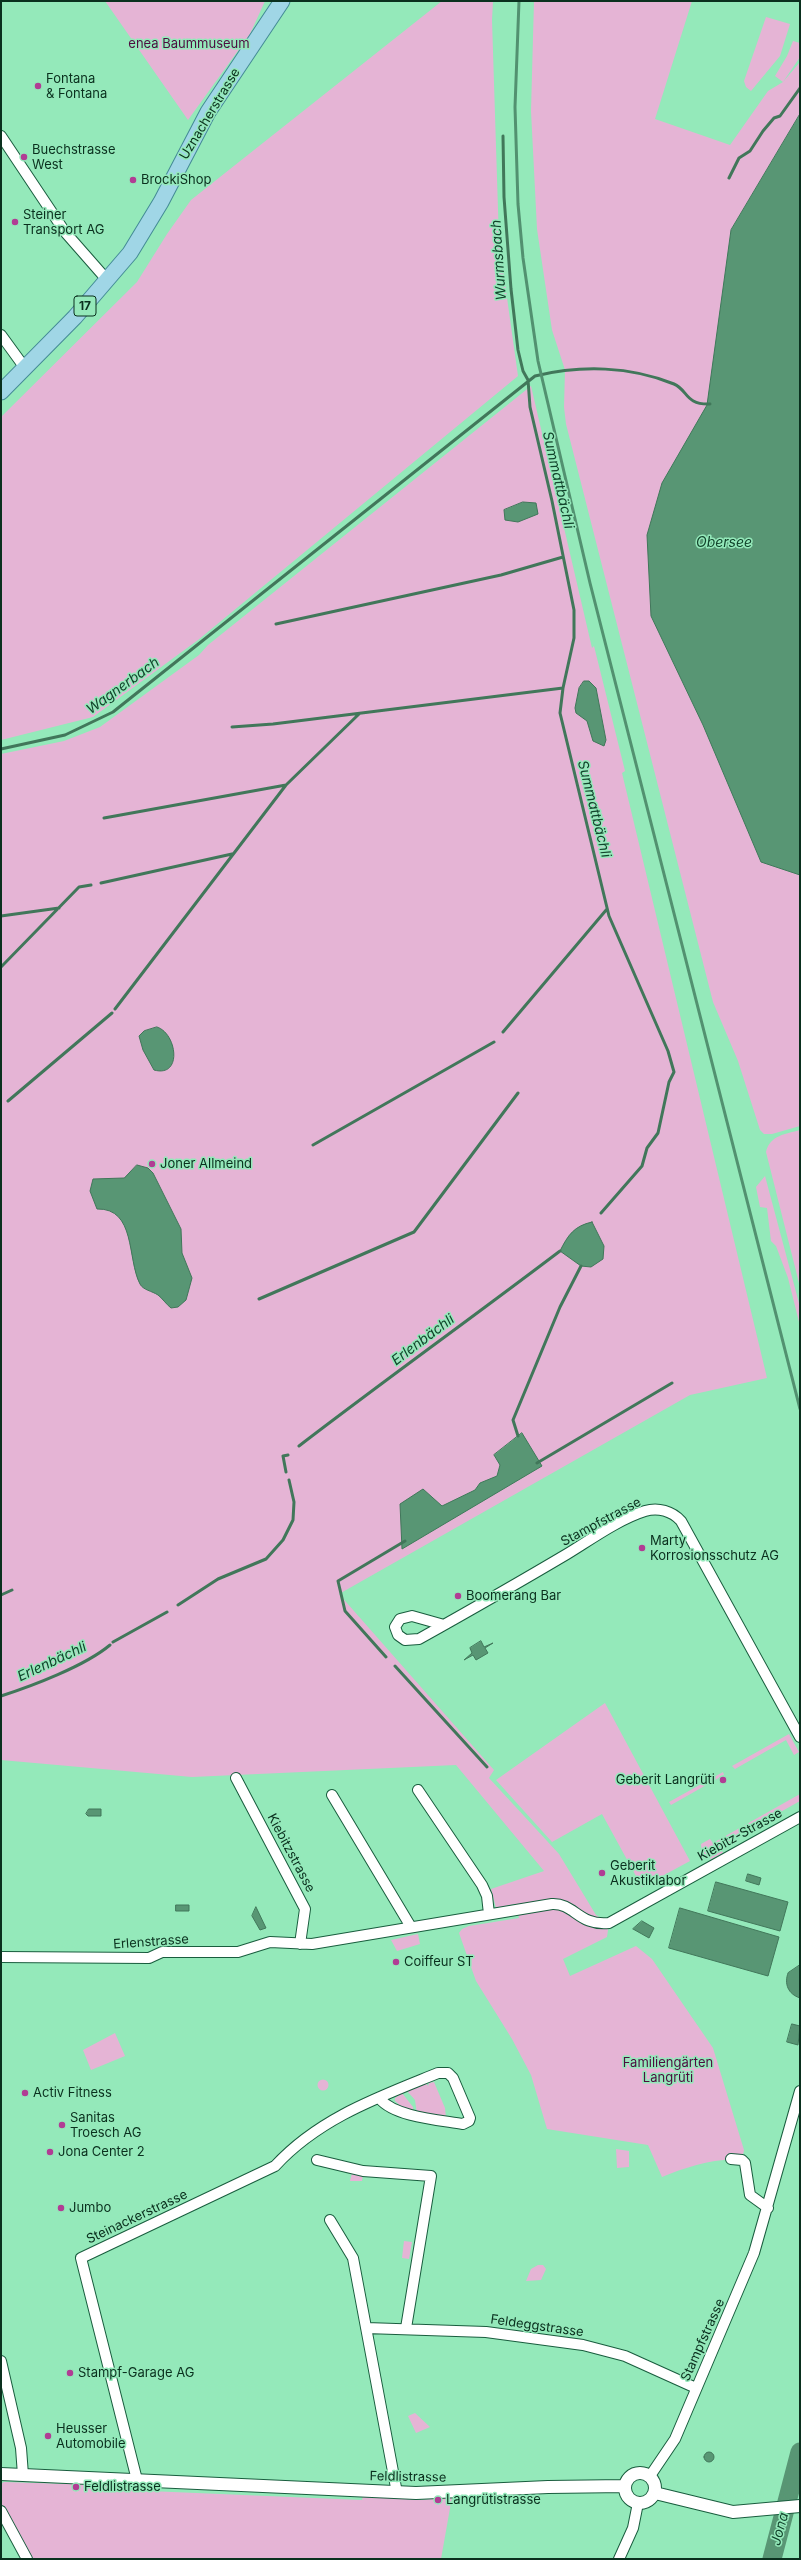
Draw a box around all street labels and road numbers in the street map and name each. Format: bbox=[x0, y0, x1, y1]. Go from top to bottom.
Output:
street label: Uznacherstrasse bbox=[177, 65, 243, 163]
road number: 17 bbox=[74, 296, 96, 316]
street label: Stampfstrasse bbox=[558, 1494, 644, 1550]
street label: Kiebitz-Strasse bbox=[695, 1805, 785, 1865]
street label: Kiebitzstrasse bbox=[264, 1811, 318, 1895]
street label: Erlenstrasse bbox=[113, 1932, 189, 1952]
street label: Steinackerstrasse bbox=[84, 2187, 190, 2247]
street label: Stampfstrasse bbox=[678, 2296, 728, 2384]
street label: Feldeggstrasse bbox=[489, 2312, 585, 2340]
street label: Feldlistrasse bbox=[369, 2469, 447, 2485]

